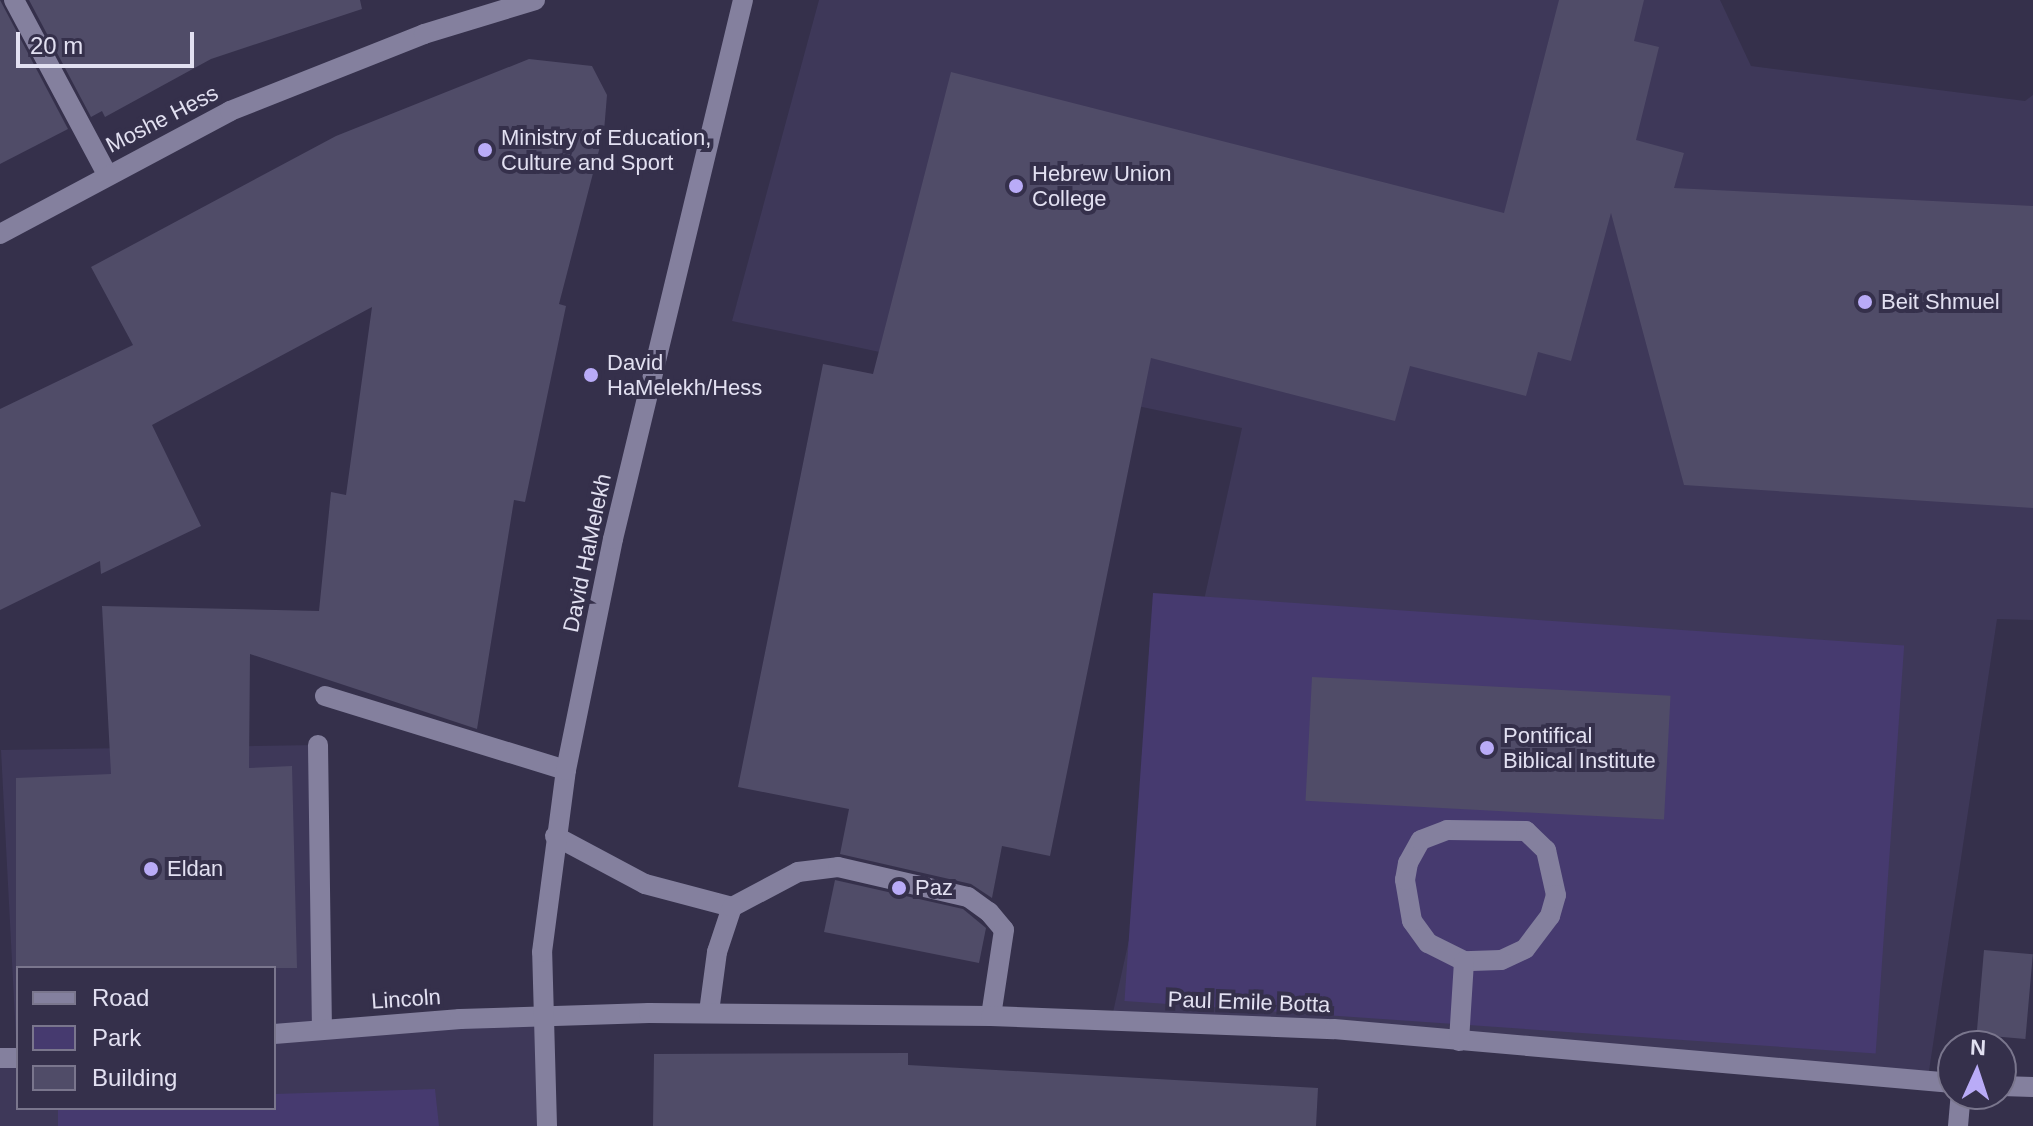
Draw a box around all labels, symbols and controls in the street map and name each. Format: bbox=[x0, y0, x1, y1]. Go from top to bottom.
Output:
scale bar bbox=[20, 16, 198, 66]
text: 20 m bbox=[30, 32, 83, 59]
street label: Moshe Hess bbox=[102, 79, 222, 159]
place label: Ministry of Education, Culture and Sport bbox=[501, 124, 711, 176]
marker: Ministry of Education, Culture and Sport bbox=[476, 141, 494, 159]
place label: Hebrew Union College bbox=[1032, 160, 1171, 212]
marker: Hebrew Union College bbox=[1007, 177, 1025, 195]
place label: Beit Shmuel bbox=[1881, 289, 2000, 315]
marker: Beit Shmuel bbox=[1856, 293, 1874, 311]
place label: David HaMelekh/Hess bbox=[607, 349, 762, 400]
marker: David HaMelekh/Hess bbox=[582, 366, 600, 384]
street label: David HaMelekh bbox=[557, 471, 617, 635]
place label: Pontifical Biblical Institute bbox=[1503, 722, 1656, 774]
marker: Pontifical Biblical Institute bbox=[1478, 739, 1496, 757]
place label: Eldan bbox=[167, 856, 223, 882]
marker: Eldan bbox=[142, 860, 160, 878]
place label: Paz bbox=[915, 875, 953, 901]
marker: Paz bbox=[890, 879, 908, 897]
legend bbox=[16, 966, 276, 1110]
street label: Lincoln bbox=[370, 983, 442, 1015]
text: Road bbox=[92, 984, 149, 1011]
street label: Paul Emile Botta bbox=[1167, 986, 1331, 1018]
text: Park bbox=[92, 1024, 141, 1051]
north arrow bbox=[1937, 1030, 2017, 1110]
text: N bbox=[1970, 1035, 1987, 1060]
text: Building bbox=[92, 1064, 177, 1091]

